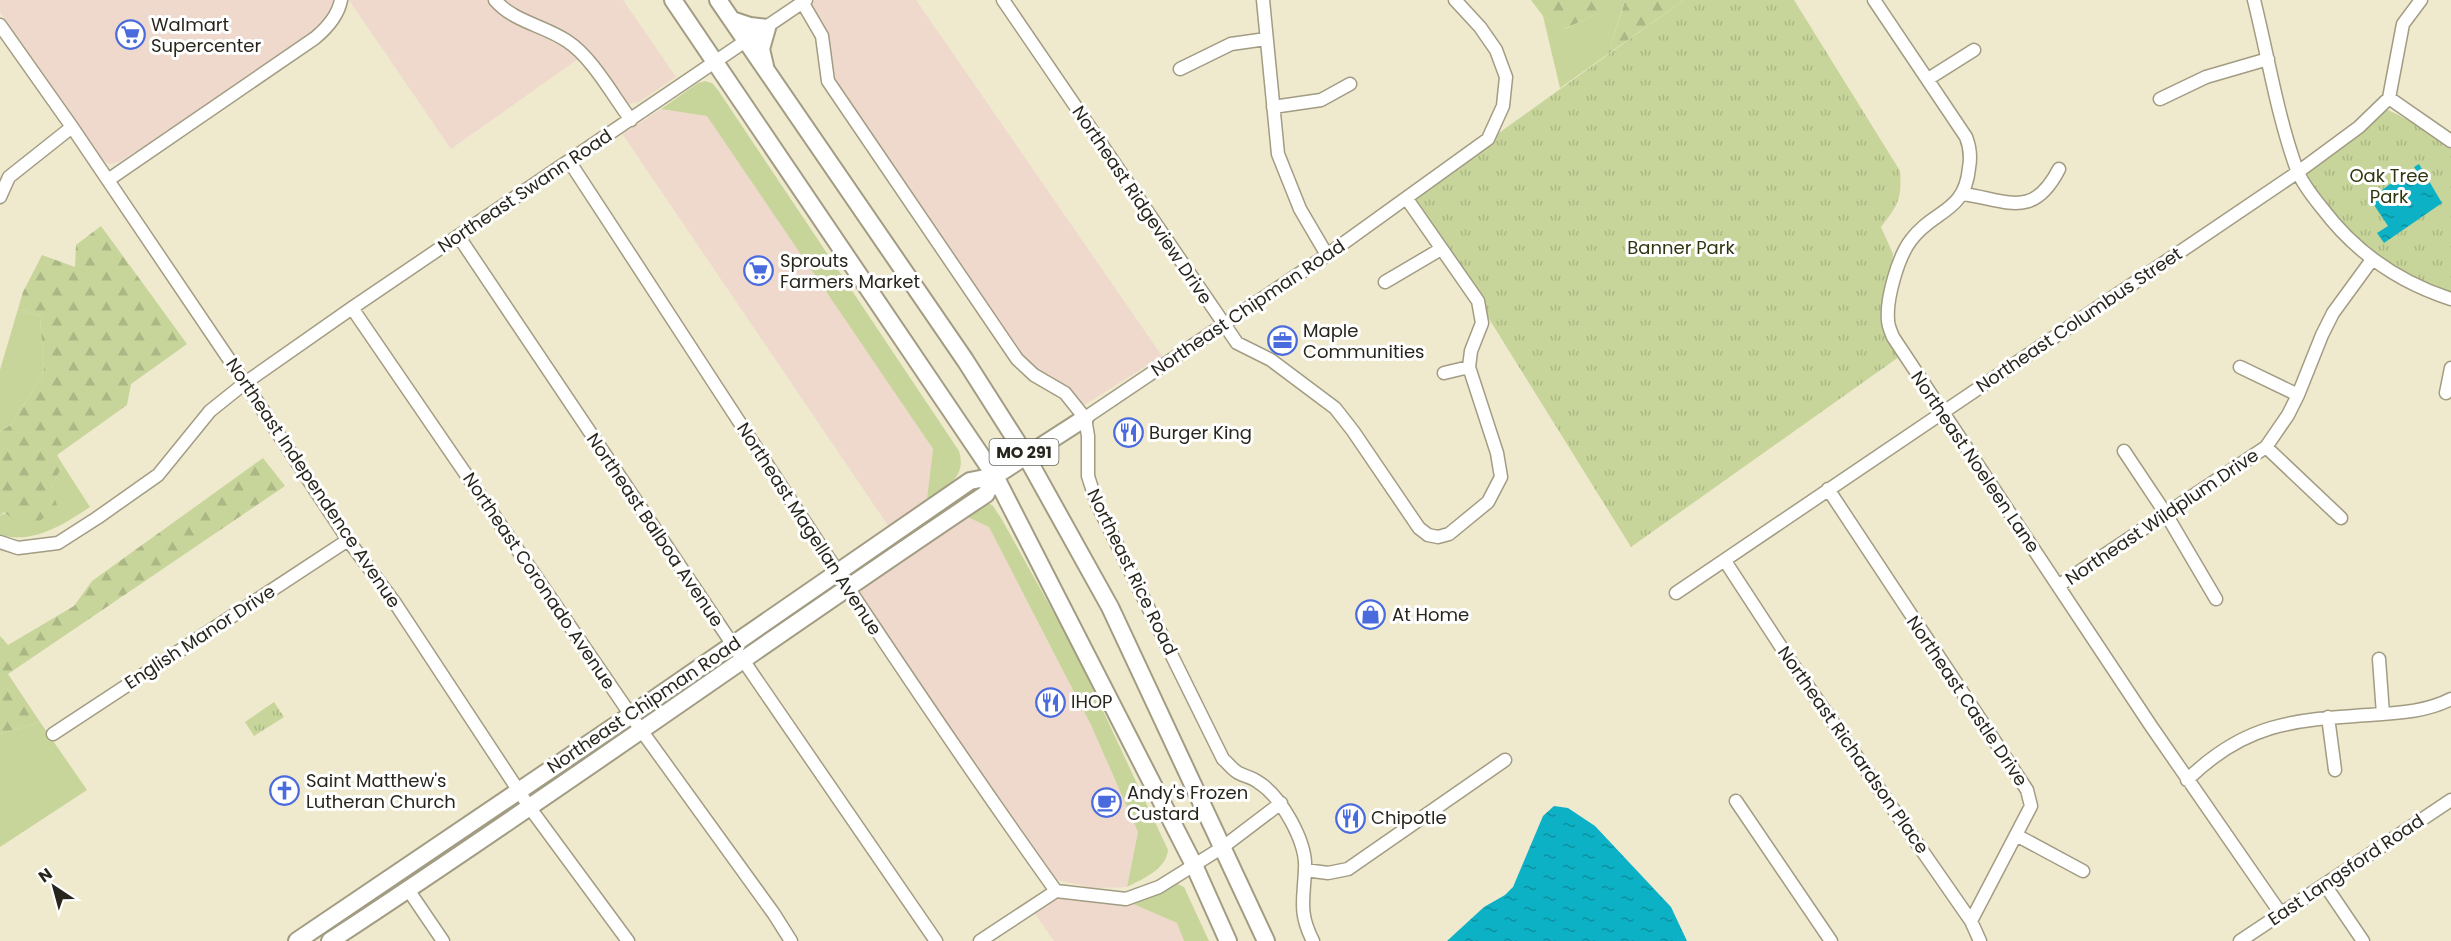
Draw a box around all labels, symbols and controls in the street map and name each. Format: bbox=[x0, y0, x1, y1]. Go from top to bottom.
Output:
place label: Walmart Supercenter bbox=[151, 12, 261, 58]
supermarket icon: Walmart Supercenter bbox=[114, 19, 146, 51]
street label: Northeast Ridgeview Drive bbox=[1067, 101, 1218, 309]
street label: Northeast Swann Road bbox=[433, 123, 617, 258]
park label: Oak Tree Park bbox=[2349, 163, 2429, 209]
street label: Northeast Chipman Road bbox=[1146, 233, 1350, 382]
park label: Banner Park bbox=[1627, 235, 1735, 260]
street label: Northeast Columbus Street bbox=[1971, 241, 2187, 398]
place label: Sprouts Farmers Market bbox=[780, 248, 920, 294]
supermarket icon: Sprouts Farmers Market bbox=[743, 255, 775, 287]
place label: Maple Communities bbox=[1303, 318, 1425, 364]
office icon: Maple Communities bbox=[1266, 325, 1298, 357]
street label: Northeast Independence Avenue bbox=[220, 353, 407, 613]
street label: Northeast Noeleen Lane bbox=[1905, 366, 2046, 557]
restaurant icon: Burger King bbox=[1112, 417, 1144, 449]
street label: Northeast Magellan Avenue bbox=[731, 418, 888, 640]
place label: Burger King bbox=[1149, 420, 1252, 445]
street label: Northeast Balboa Avenue bbox=[581, 428, 730, 632]
road number: MO 291 bbox=[990, 439, 1058, 465]
street label: Northeast Wildplum Drive bbox=[2060, 442, 2263, 591]
street label: Northeast Coronado Avenue bbox=[457, 467, 621, 694]
street label: Northeast Rice Road bbox=[1081, 484, 1184, 659]
street label: English Manor Drive bbox=[120, 578, 280, 695]
shop icon: At Home bbox=[1355, 599, 1387, 631]
place label: At Home bbox=[1392, 602, 1469, 627]
street label: Northeast Castle Drive bbox=[1901, 611, 2034, 791]
street label: Northeast Chipman Road bbox=[542, 630, 746, 779]
street label: Northeast Richardson Place bbox=[1772, 641, 1935, 859]
restaurant icon: IHOP bbox=[1034, 686, 1066, 718]
place label: IHOP bbox=[1071, 689, 1112, 714]
place label: Saint Matthew's Lutheran Church bbox=[306, 768, 456, 814]
church icon: Saint Matthew's Lutheran Church bbox=[269, 775, 301, 807]
place label: Andy's Frozen Custard bbox=[1127, 780, 1248, 826]
cafe icon: Andy's Frozen Custard bbox=[1090, 787, 1122, 819]
restaurant icon: Chipotle bbox=[1334, 802, 1366, 834]
place label: Chipotle bbox=[1371, 805, 1447, 830]
street label: East Langsford Road bbox=[2263, 808, 2429, 931]
north arrow bbox=[24, 857, 84, 917]
text: N bbox=[34, 862, 57, 888]

